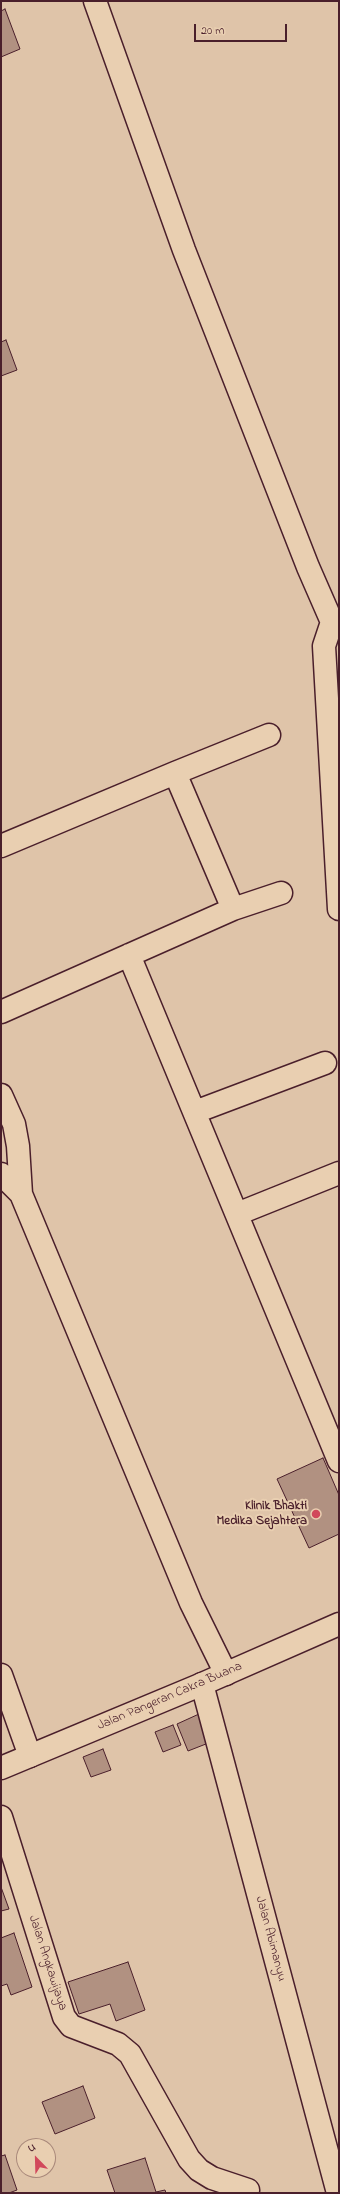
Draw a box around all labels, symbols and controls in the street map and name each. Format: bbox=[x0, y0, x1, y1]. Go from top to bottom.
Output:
scale bar bbox=[196, 16, 289, 42]
text: 20 m bbox=[201, 22, 224, 40]
place label: Klinik Bhakti Medika Sejahtera bbox=[216, 1499, 307, 1530]
marker: Klinik Bhakti Medika Sejahtera bbox=[310, 1508, 322, 1520]
street label: Jalan Pangeran Cakra Buana bbox=[95, 1659, 245, 1735]
street label: Jalan Abimanyu bbox=[251, 1895, 289, 1983]
street label: Jalan Angkawijaya bbox=[24, 1913, 70, 2013]
north arrow bbox=[16, 2138, 56, 2178]
text: U bbox=[25, 2139, 38, 2157]

